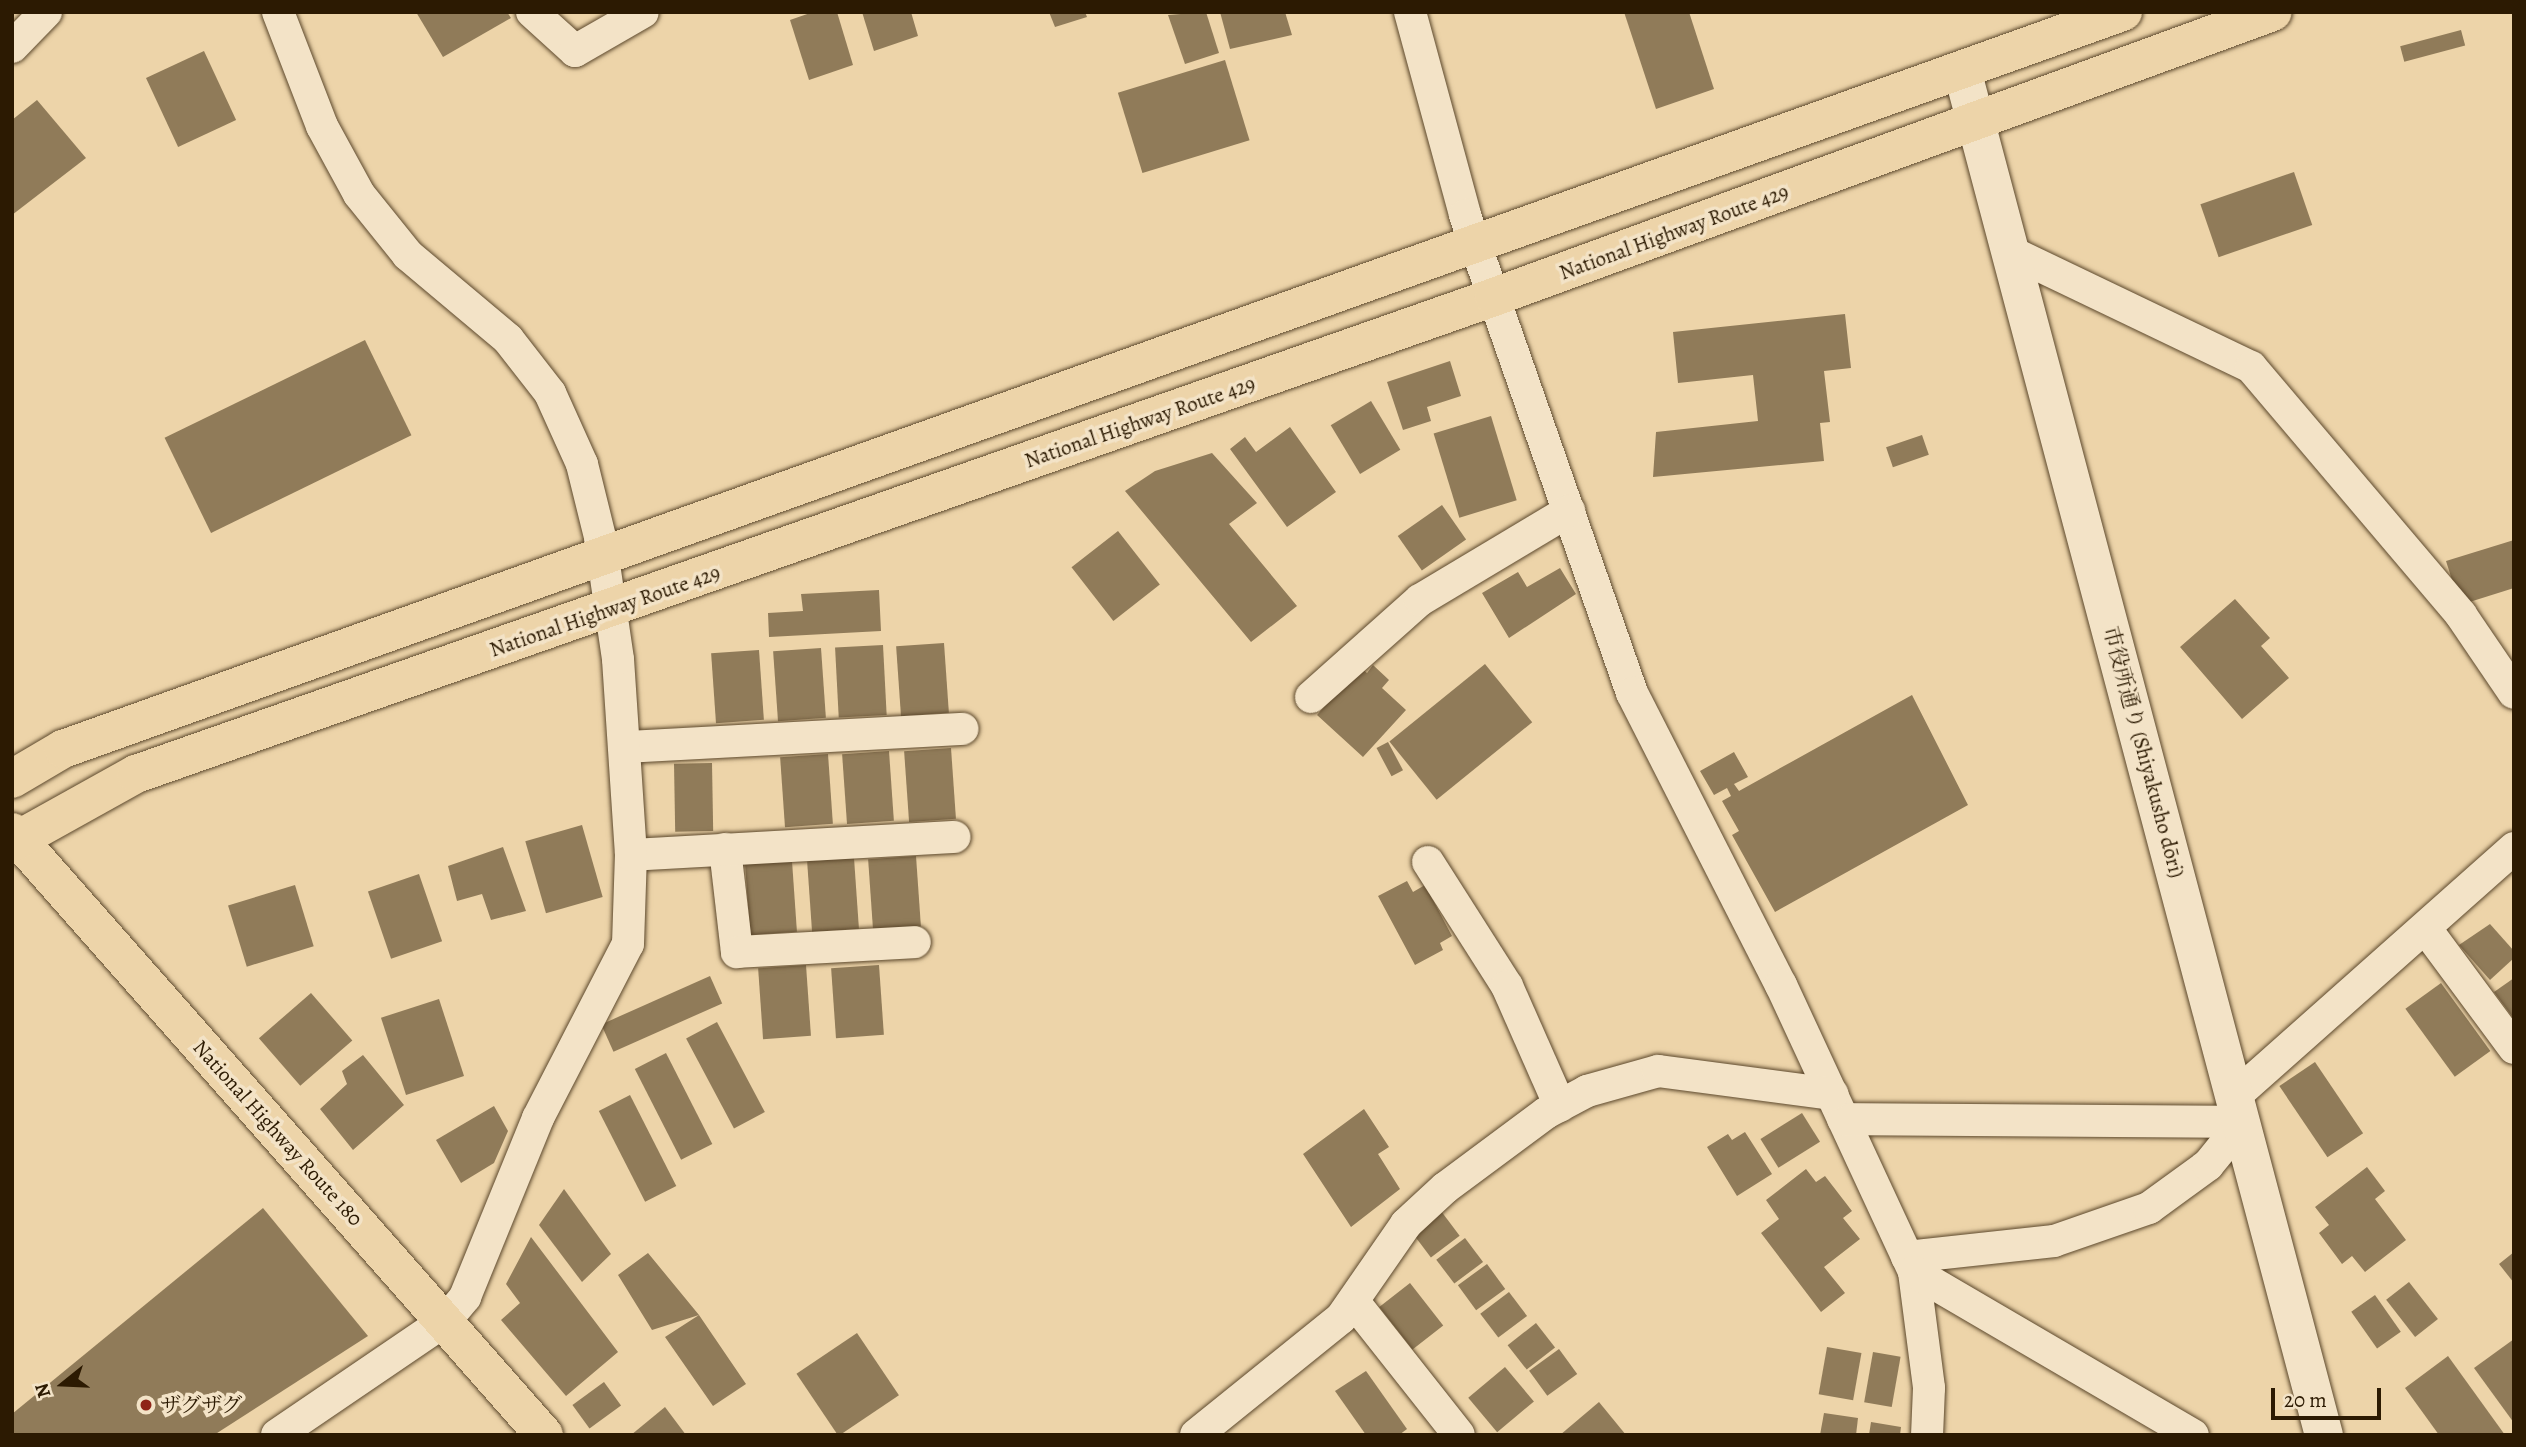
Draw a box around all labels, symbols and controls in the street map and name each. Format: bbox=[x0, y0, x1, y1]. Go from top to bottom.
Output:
street label: National Highway Route 429 bbox=[1556, 179, 1792, 285]
street label: National Highway Route 429 bbox=[1021, 371, 1259, 473]
street label: National Highway Route 429 bbox=[486, 560, 724, 662]
street label: 市役所通り (Shiyakusho dōri) bbox=[2098, 623, 2190, 881]
street label: National Highway Route 180 bbox=[188, 1035, 368, 1231]
north arrow bbox=[28, 1349, 98, 1419]
scale bar bbox=[2274, 1374, 2384, 1418]
text: N bbox=[29, 1380, 58, 1401]
text: 20 m bbox=[2284, 1386, 2327, 1414]
place label: ザグザグ bbox=[160, 1392, 244, 1418]
marker: ザグザグ bbox=[138, 1397, 154, 1413]

